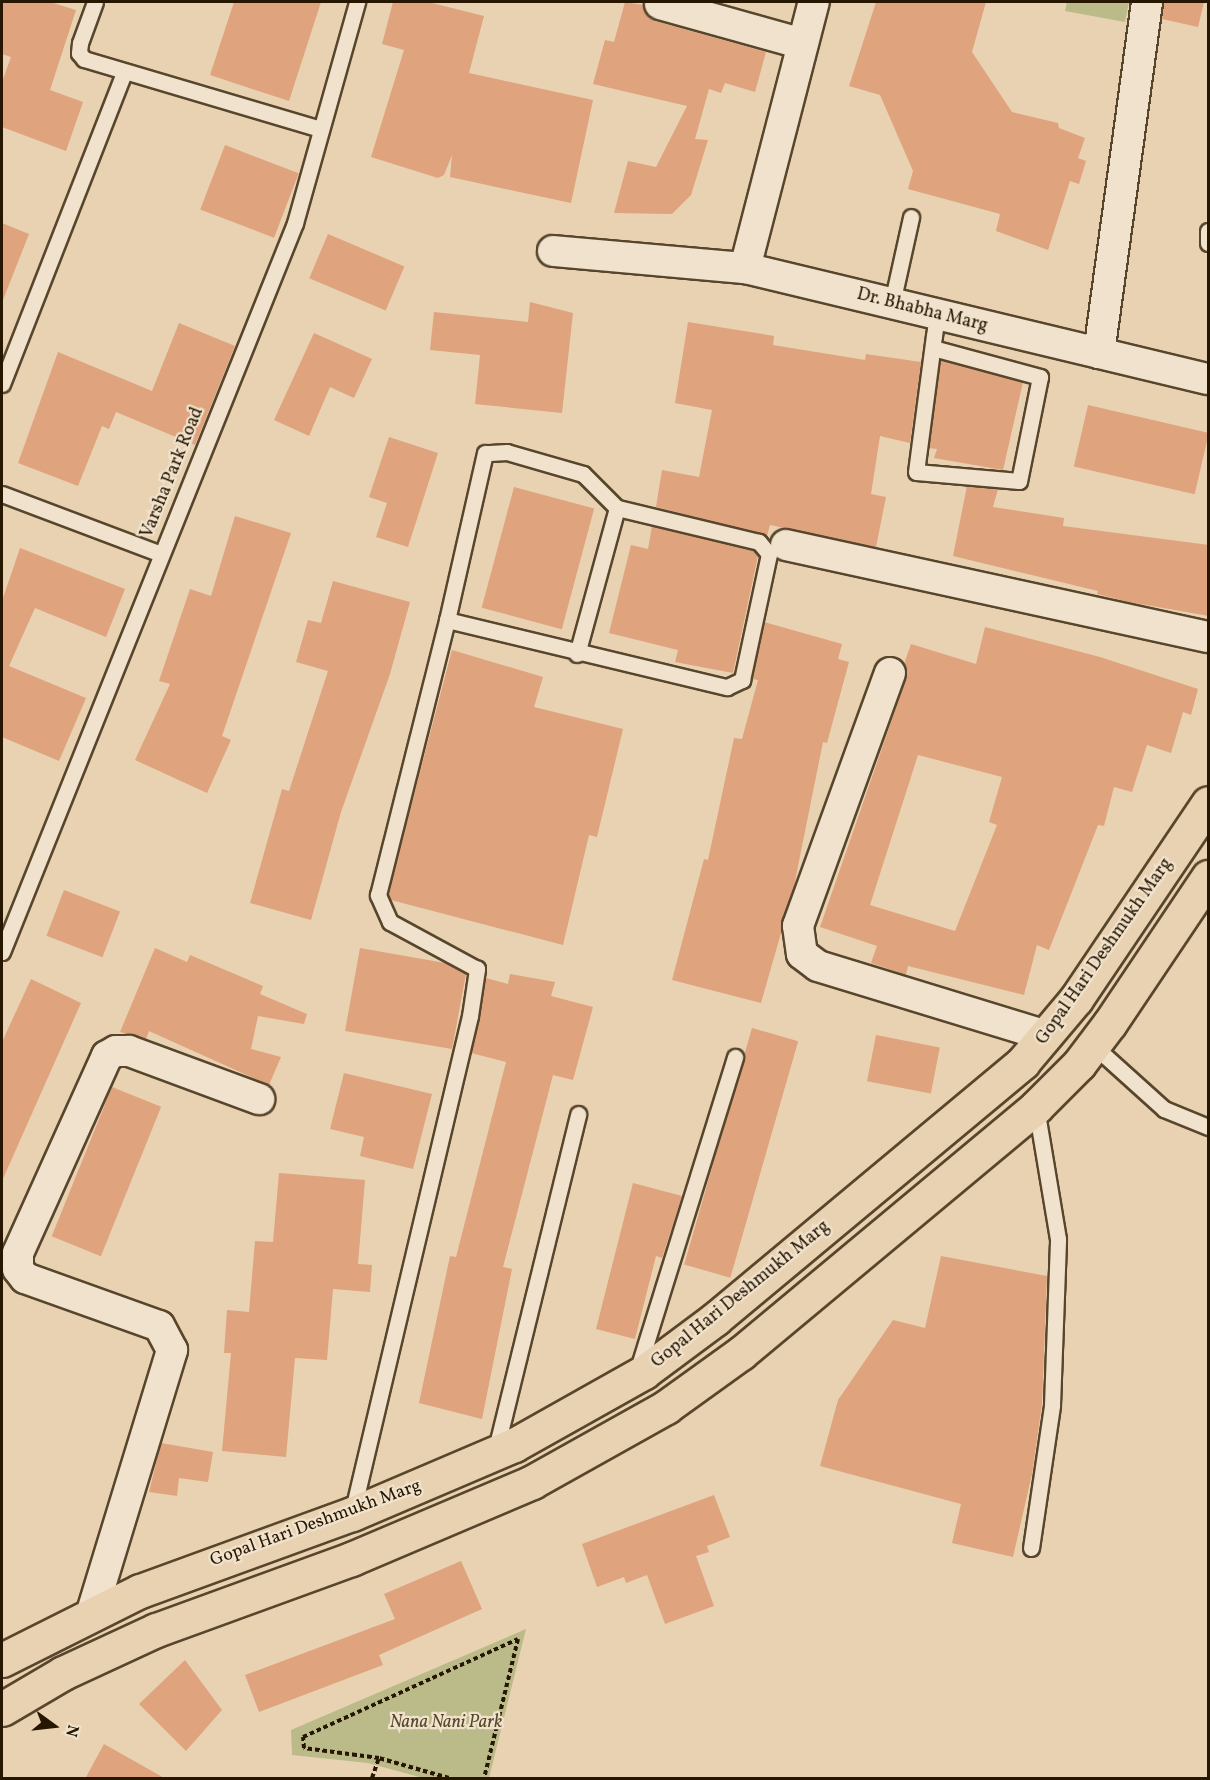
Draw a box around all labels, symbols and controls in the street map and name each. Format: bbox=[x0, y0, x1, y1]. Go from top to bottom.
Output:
street label: Dr. Bhabha Marg bbox=[854, 284, 990, 338]
street label: Varsha Park Road bbox=[137, 404, 209, 542]
street label: Gopal Hari Deshmukh Marg bbox=[1032, 855, 1178, 1049]
street label: Gopal Hari Deshmukh Marg bbox=[648, 1216, 834, 1374]
street label: Gopal Hari Deshmukh Marg bbox=[208, 1476, 424, 1572]
north arrow bbox=[24, 1696, 84, 1756]
park label: Nana Nani Park bbox=[390, 1712, 502, 1734]
text: N bbox=[59, 1722, 84, 1739]

